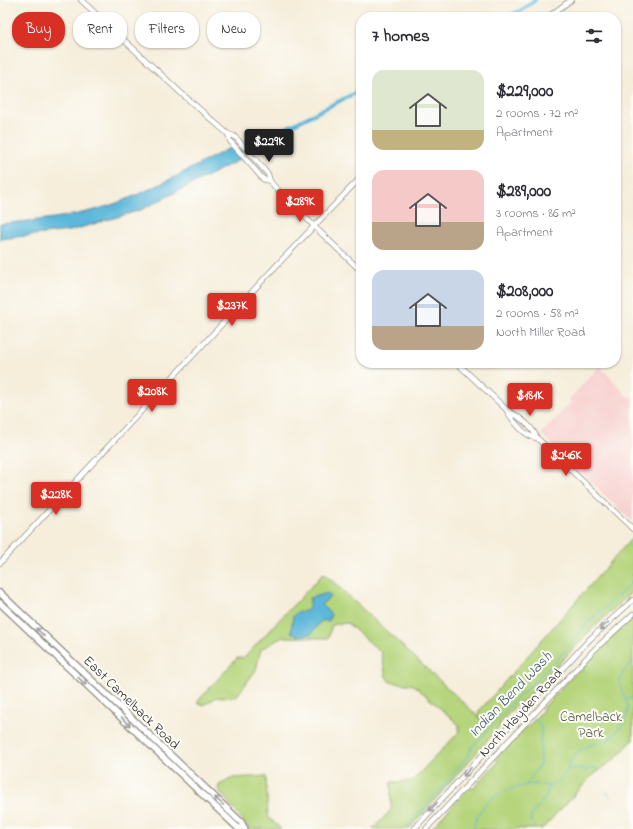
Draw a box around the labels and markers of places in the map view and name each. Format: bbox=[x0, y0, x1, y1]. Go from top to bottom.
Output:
pin: $229K bbox=[241, 129, 297, 163]
pin: $289K bbox=[272, 189, 328, 223]
pin: $237K bbox=[204, 293, 260, 327]
pin: $208K bbox=[124, 379, 180, 413]
pin: $181K bbox=[502, 383, 558, 417]
pin: $246K bbox=[538, 443, 594, 477]
pin: $228K bbox=[28, 482, 84, 516]

